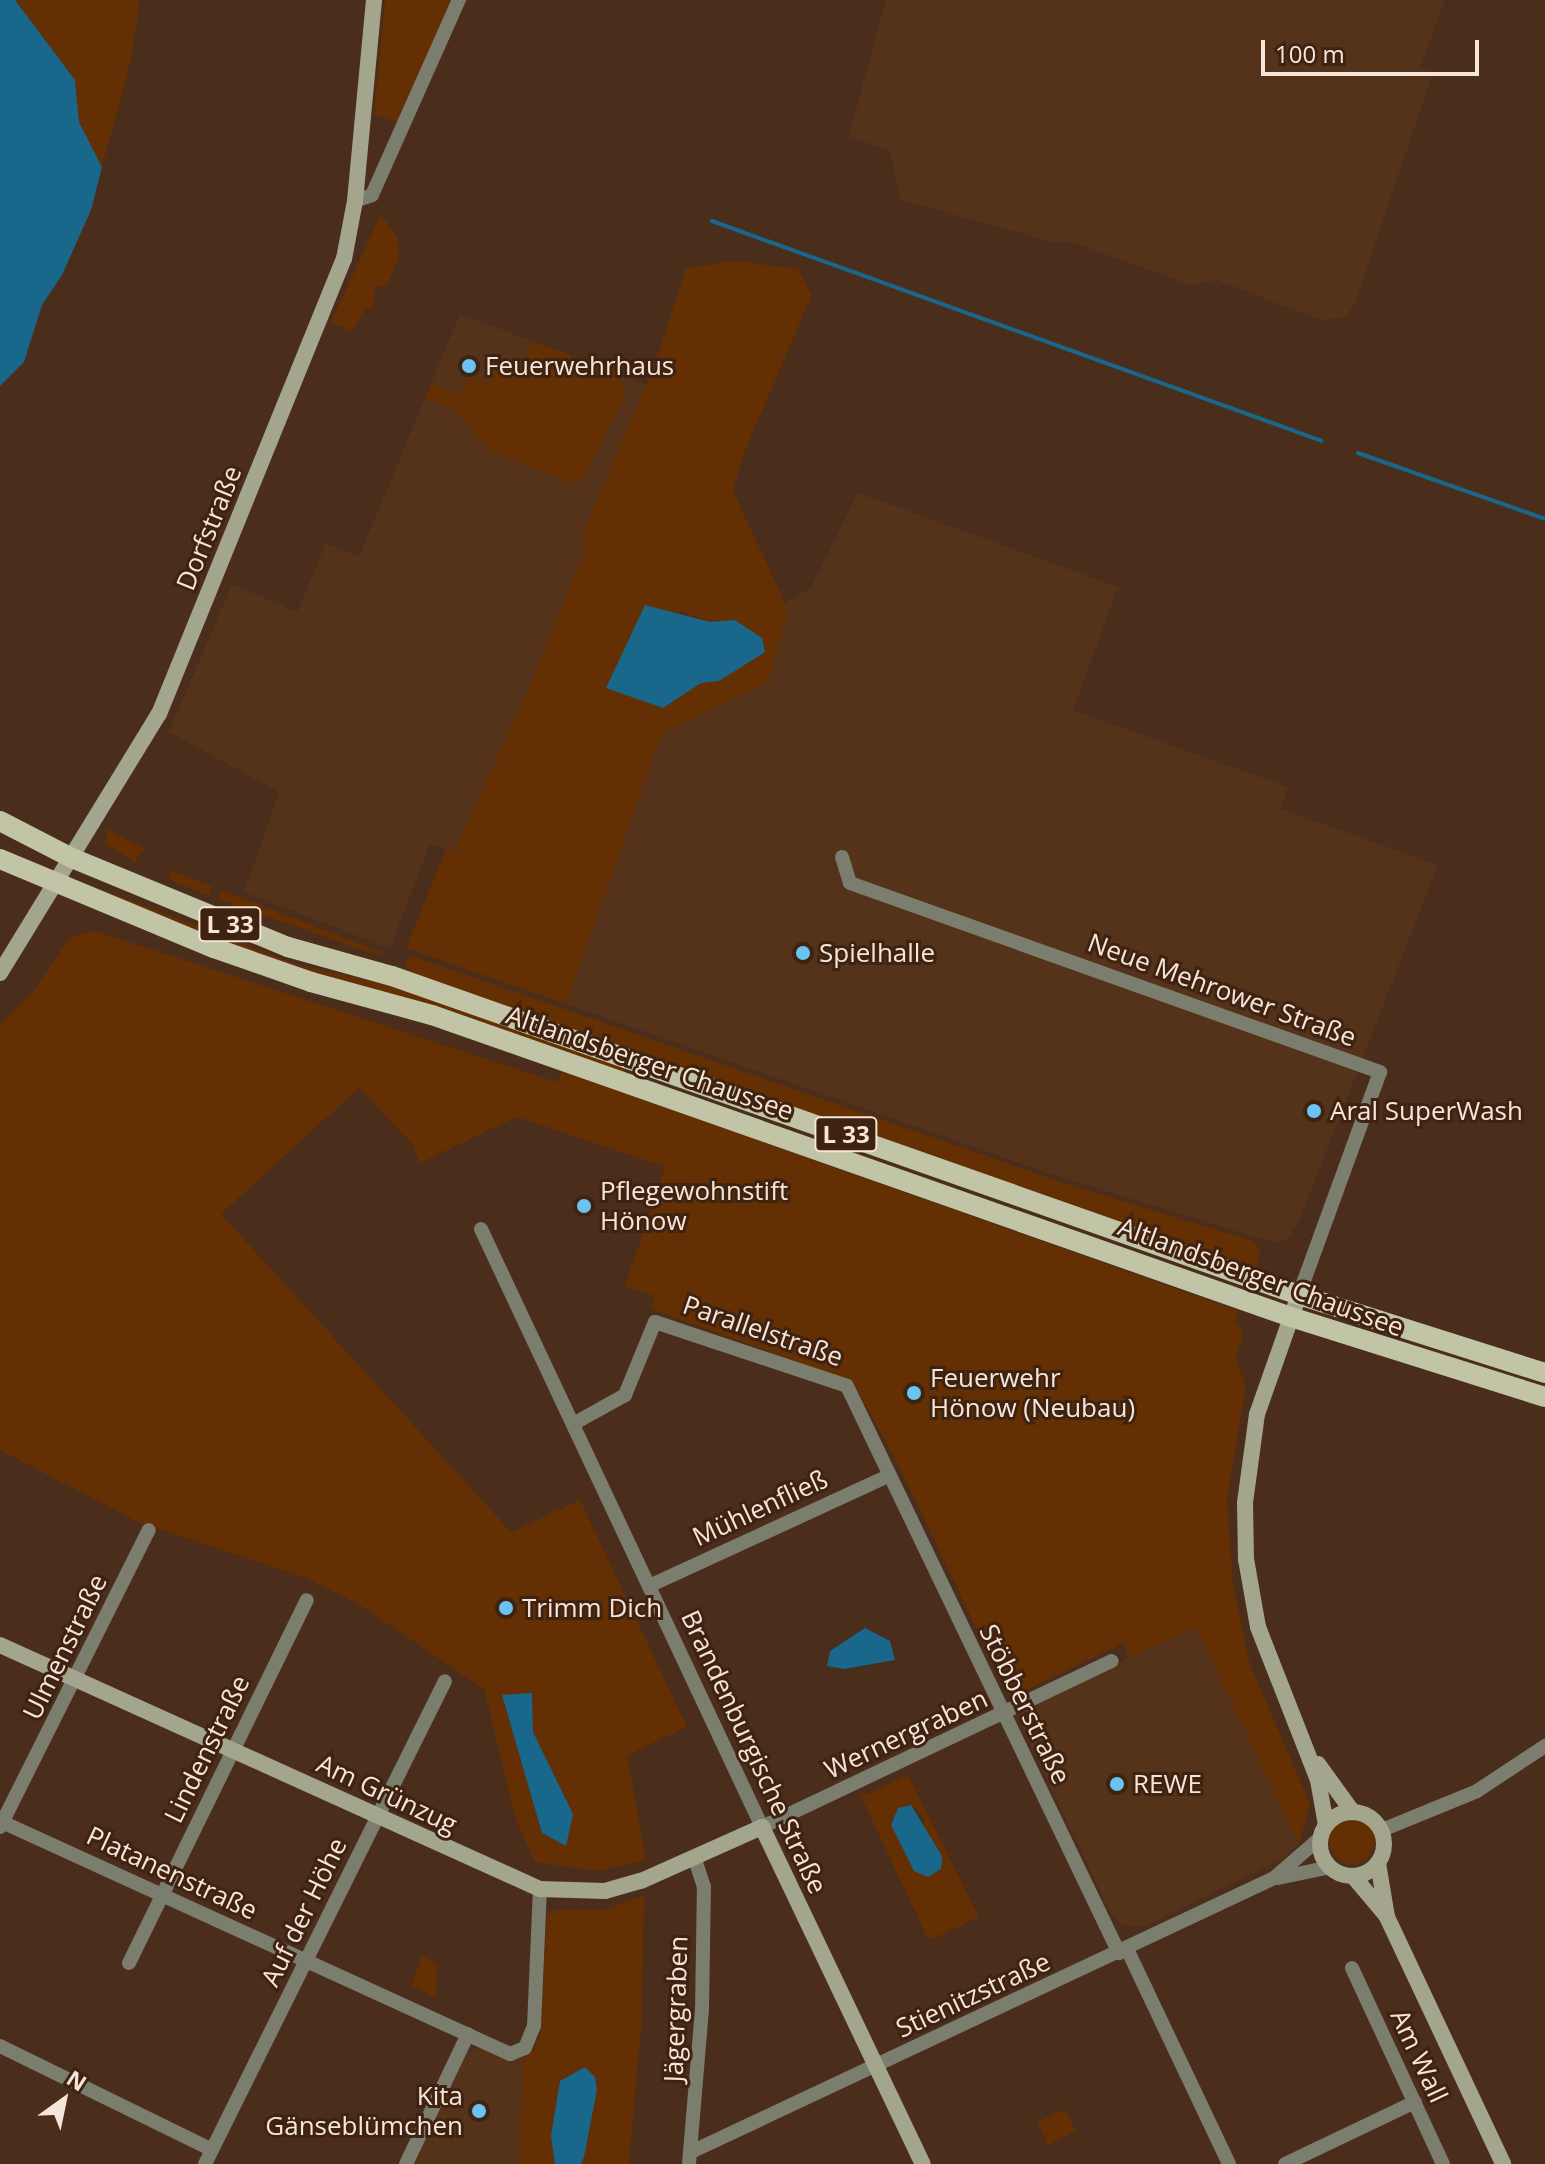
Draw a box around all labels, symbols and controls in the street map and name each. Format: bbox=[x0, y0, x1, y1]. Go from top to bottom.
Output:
scale bar bbox=[1265, 24, 1483, 74]
text: 100 m bbox=[1275, 37, 1345, 70]
place label: Feuerwehrhaus bbox=[485, 350, 674, 382]
marker: Feuerwehrhaus bbox=[460, 357, 478, 375]
street label: Dorfstraße bbox=[170, 461, 248, 595]
road number: L 33 bbox=[198, 904, 262, 944]
street label: Neue Mehrower Straße bbox=[1084, 927, 1360, 1053]
place label: Spielhalle bbox=[819, 937, 935, 969]
marker: Spielhalle bbox=[794, 944, 812, 962]
street label: Altlandsberger Chaussee bbox=[502, 999, 798, 1127]
place label: Aral SuperWash bbox=[1330, 1095, 1523, 1127]
marker: Aral SuperWash bbox=[1305, 1102, 1323, 1120]
road number: L 33 bbox=[814, 1114, 878, 1154]
place label: Pflegewohnstift Hönow bbox=[600, 1175, 788, 1236]
marker: Pflegewohnstift Hönow bbox=[575, 1197, 593, 1215]
street label: Altlandsberger Chaussee bbox=[1114, 1211, 1408, 1343]
street label: Parallelstraße bbox=[679, 1289, 847, 1373]
place label: Feuerwehr Hönow (Neubau) bbox=[930, 1362, 1135, 1424]
marker: Feuerwehr Hönow (Neubau) bbox=[905, 1384, 923, 1402]
street label: Mühlenfließ bbox=[688, 1463, 832, 1553]
street label: Ulmenstraße bbox=[16, 1569, 114, 1725]
place label: Trimm Dich bbox=[522, 1592, 662, 1624]
marker: Trimm Dich bbox=[497, 1599, 515, 1617]
street label: Brandenburgische Straße bbox=[675, 1605, 833, 1899]
street label: Stöbberstraße bbox=[973, 1619, 1077, 1789]
street label: Lindenstraße bbox=[158, 1670, 256, 1828]
street label: Wernergraben bbox=[820, 1683, 992, 1785]
street label: Am Grünzug bbox=[312, 1748, 462, 1840]
place label: REWE bbox=[1133, 1768, 1202, 1800]
marker: REWE bbox=[1108, 1775, 1126, 1793]
street label: Platanenstraße bbox=[82, 1820, 262, 1926]
street label: Auf der Höhe bbox=[255, 1833, 353, 1991]
street label: Jägergraben bbox=[658, 1935, 694, 2083]
street label: Stienitzstraße bbox=[891, 1946, 1055, 2044]
street label: Am Wall bbox=[1384, 2005, 1454, 2107]
north arrow bbox=[24, 2060, 104, 2140]
text: N bbox=[61, 2062, 93, 2097]
place label: Kita Gänseblümchen bbox=[265, 2080, 463, 2142]
marker: Kita Gänseblümchen bbox=[470, 2102, 488, 2120]

